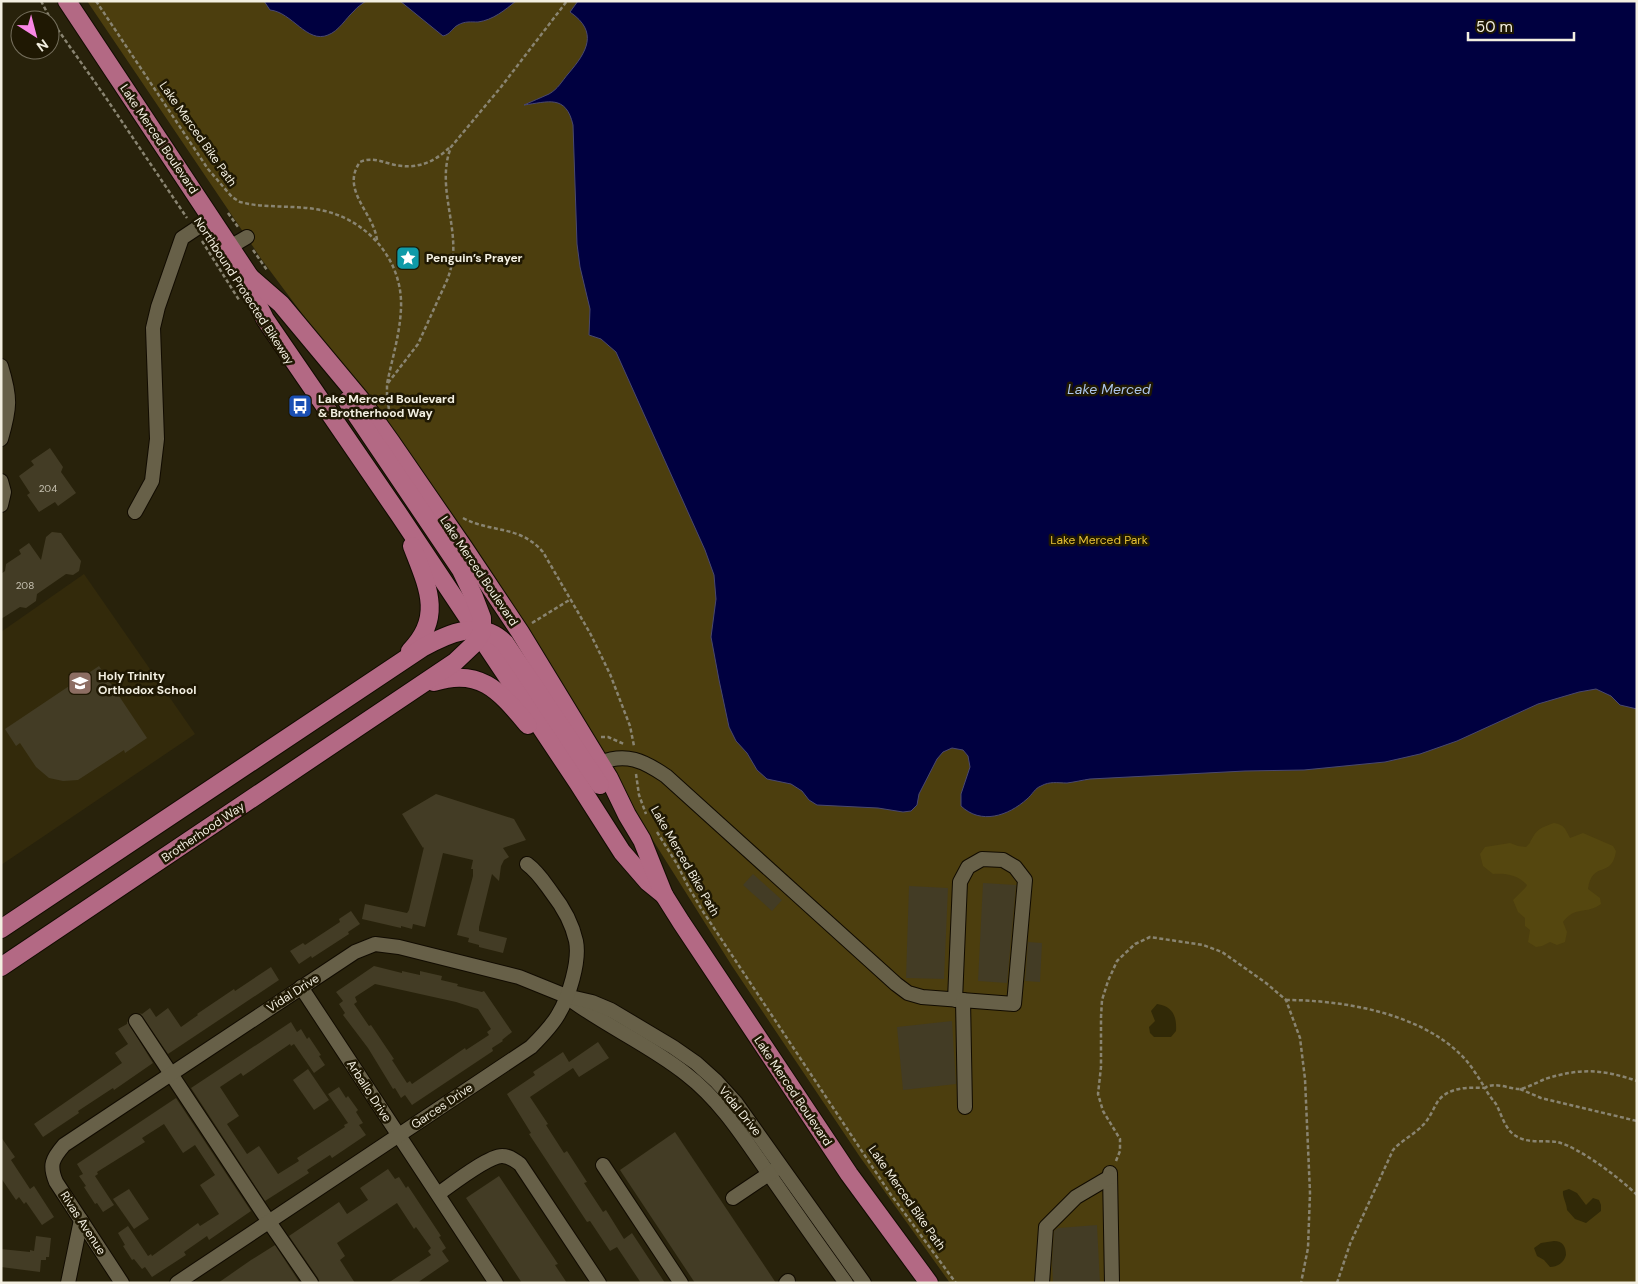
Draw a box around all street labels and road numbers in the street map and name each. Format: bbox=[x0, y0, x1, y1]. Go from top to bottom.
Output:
street label: Lake Merced Bike Path bbox=[156, 78, 240, 190]
street label: Lake Merced Boulevard bbox=[116, 81, 202, 197]
street label: Northbound Protected Bikeway bbox=[190, 214, 298, 368]
street label: Lake Merced Boulevard bbox=[436, 513, 522, 629]
street label: Brotherhood Way bbox=[158, 798, 248, 866]
street label: Lake Merced Bike Path bbox=[647, 803, 723, 919]
street label: Vidal Drive bbox=[264, 970, 322, 1016]
street label: Lake Merced Boulevard bbox=[750, 1033, 836, 1149]
street label: Arballo Drive bbox=[343, 1057, 395, 1125]
street label: Garces Drive bbox=[408, 1079, 476, 1133]
street label: Vidal Drive bbox=[715, 1083, 765, 1139]
street label: Lake Merced Bike Path bbox=[865, 1142, 949, 1254]
street label: Rivas Avenue bbox=[57, 1188, 110, 1258]

